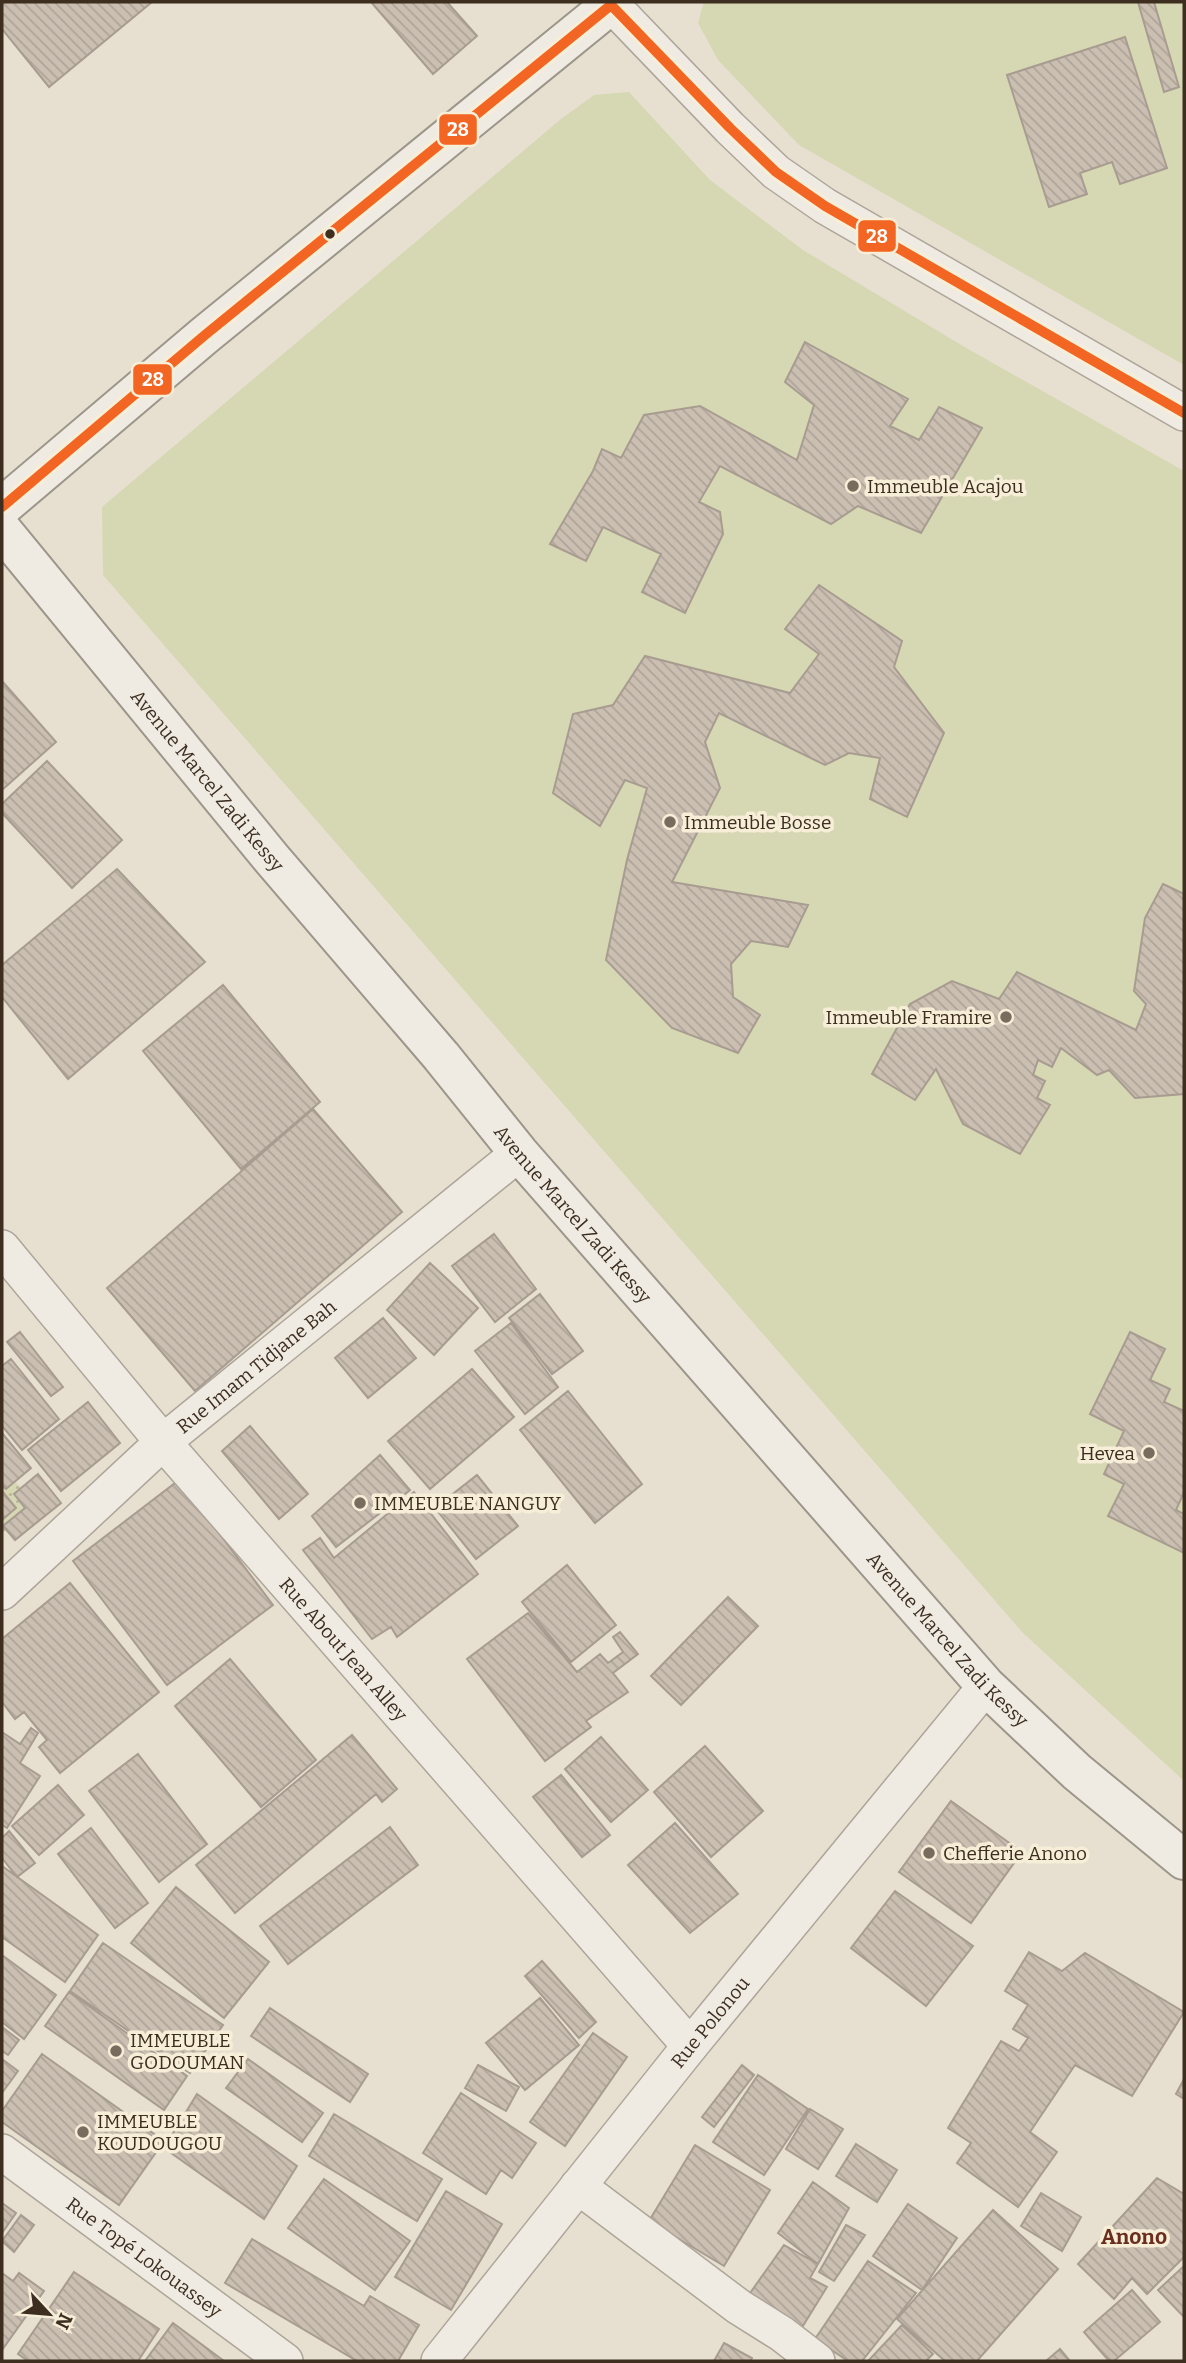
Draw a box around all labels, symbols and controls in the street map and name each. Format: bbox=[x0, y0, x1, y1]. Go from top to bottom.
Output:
line badge: 28 bbox=[438, 113, 478, 146]
text: 28 bbox=[447, 118, 469, 141]
line badge: 28 bbox=[857, 219, 897, 253]
text: 28 bbox=[866, 225, 888, 248]
unlabelled marker bbox=[323, 227, 337, 241]
line badge: 28 bbox=[132, 363, 173, 396]
text: 28 bbox=[142, 368, 164, 391]
place label: Immeuble Acajou bbox=[867, 475, 1024, 498]
marker: Immeuble Acajou bbox=[845, 478, 861, 494]
street label: Avenue Marcel Zadi Kessy bbox=[126, 685, 290, 877]
place label: Immeuble Bosse bbox=[684, 811, 831, 834]
marker: Immeuble Bosse bbox=[662, 814, 678, 830]
place label: Immeuble Framire bbox=[826, 1006, 992, 1029]
marker: Immeuble Framire bbox=[998, 1009, 1014, 1025]
street label: Avenue Marcel Zadi Kessy bbox=[489, 1120, 657, 1308]
street label: Rue Imam Tidjane Bah bbox=[172, 1295, 341, 1438]
place label: Hevea bbox=[1080, 1442, 1136, 1465]
marker: Hevea bbox=[1141, 1445, 1157, 1461]
place label: IMMEUBLE NANGUY bbox=[374, 1492, 562, 1515]
marker: IMMEUBLE NANGUY bbox=[352, 1495, 368, 1511]
street label: Avenue Marcel Zadi Kessy bbox=[862, 1547, 1034, 1732]
street label: Rue About Jean Alley bbox=[275, 1573, 413, 1726]
place label: Chefferie Anono bbox=[943, 1842, 1087, 1865]
marker: Chefferie Anono bbox=[921, 1845, 937, 1861]
street label: Rue Polonou bbox=[666, 1971, 754, 2072]
place label: IMMEUBLE GODOUMAN bbox=[130, 2029, 244, 2074]
marker: IMMEUBLE GODOUMAN bbox=[108, 2043, 124, 2059]
place label: IMMEUBLE KOUDOUGOU bbox=[97, 2110, 222, 2155]
marker: IMMEUBLE KOUDOUGOU bbox=[75, 2124, 91, 2140]
street label: Rue Topé Lokouassey bbox=[62, 2192, 227, 2323]
district label: Anono bbox=[1101, 2224, 1167, 2250]
north arrow bbox=[14, 2279, 84, 2349]
text: N bbox=[50, 2310, 77, 2333]

